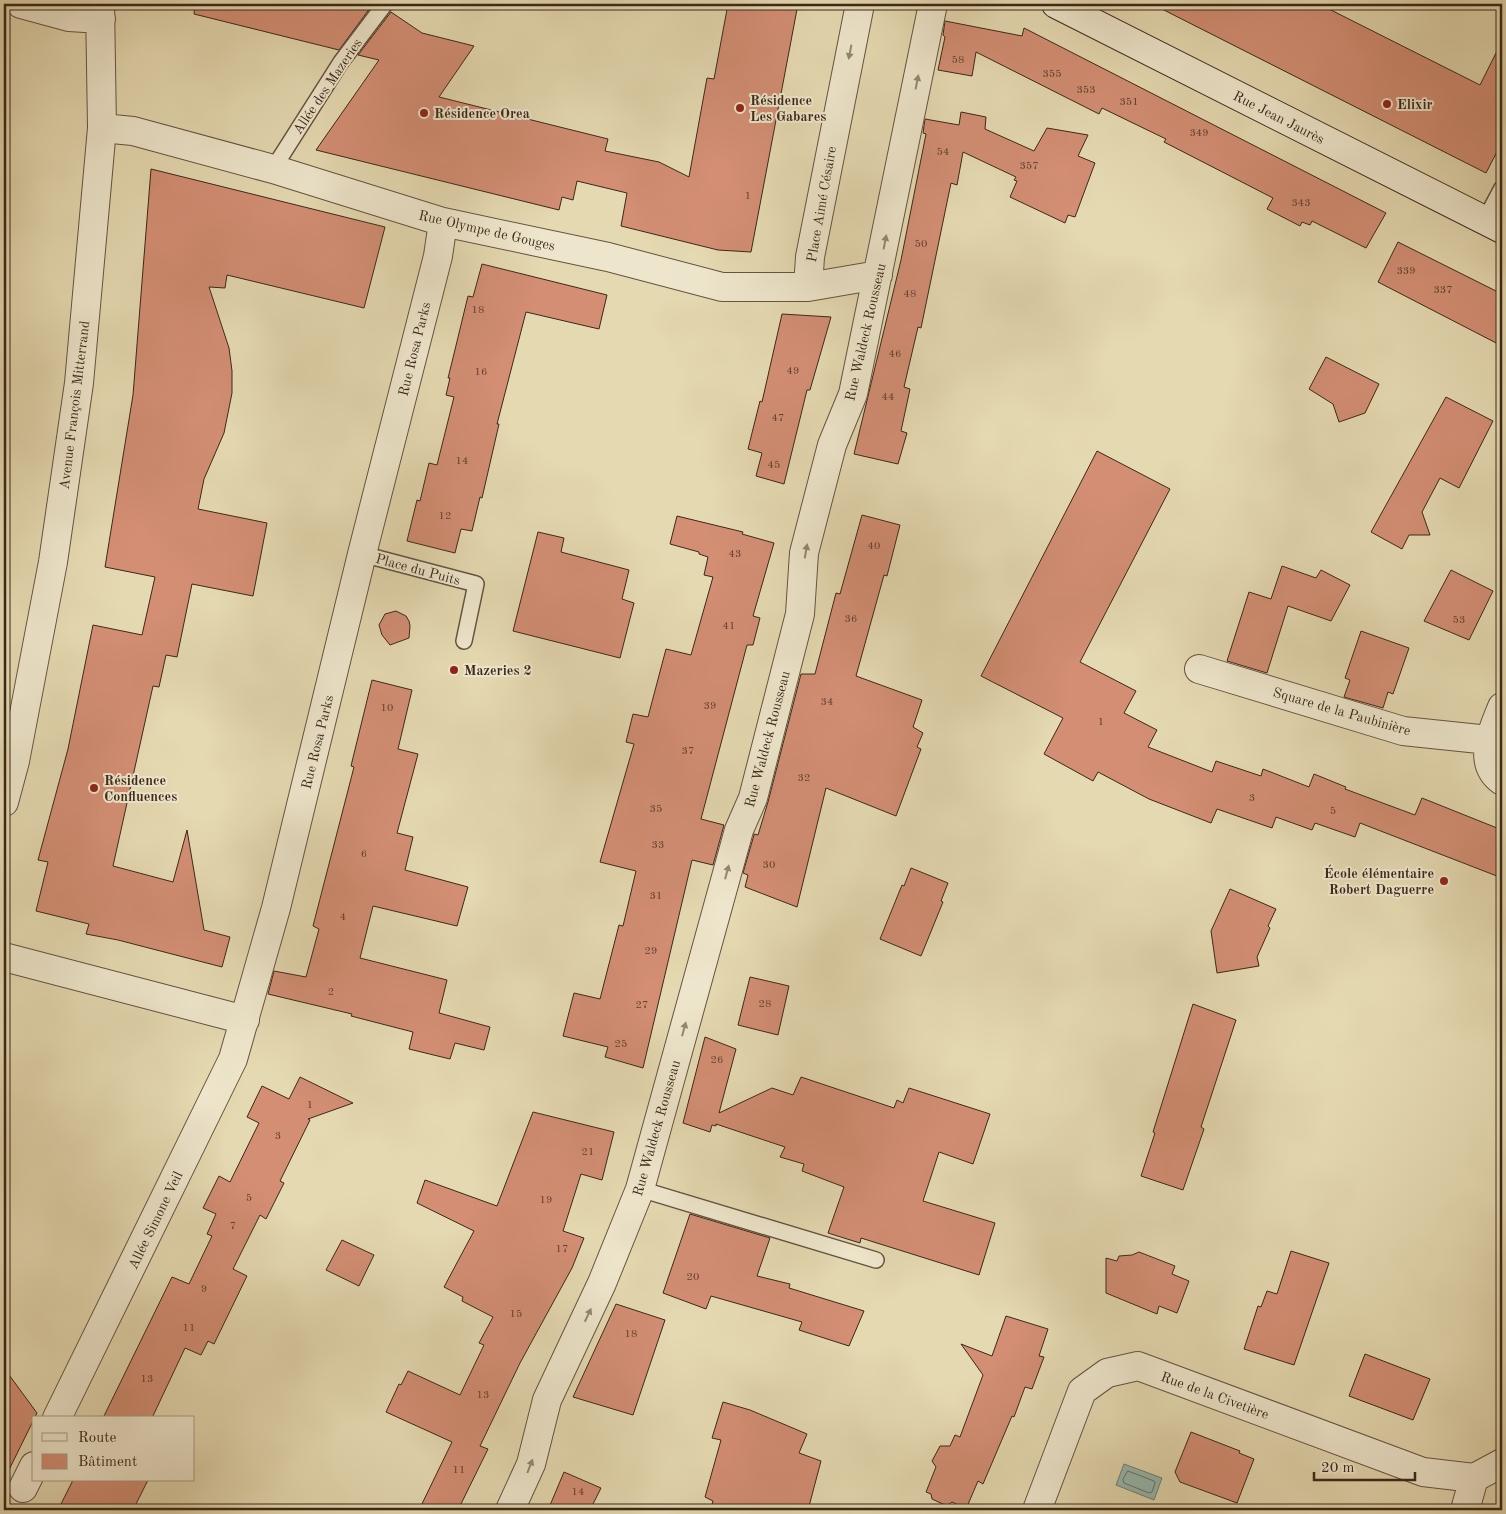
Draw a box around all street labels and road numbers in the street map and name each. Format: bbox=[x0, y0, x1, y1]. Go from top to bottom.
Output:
street label: Allée des Mazeries bbox=[291, 36, 365, 137]
street label: Rue Jean Jaurès bbox=[1231, 89, 1326, 147]
street label: Place Aimé Césaire bbox=[805, 145, 839, 263]
street label: Rue Olympe de Gouges bbox=[417, 208, 556, 254]
street label: Rue Waldeck Rousseau bbox=[843, 262, 889, 402]
street label: Rue Rosa Parks bbox=[396, 301, 433, 398]
street label: Avenue François Mitterrand bbox=[58, 320, 92, 490]
street label: Place du Puits bbox=[374, 552, 462, 588]
street label: Rue Waldeck Rousseau bbox=[743, 669, 793, 809]
street label: Square de la Paubinière bbox=[1271, 686, 1412, 738]
street label: Rue Rosa Parks bbox=[299, 694, 336, 791]
street label: Rue Waldeck Rousseau bbox=[631, 1058, 683, 1198]
street label: Allée Simone Veil bbox=[126, 1169, 186, 1272]
street label: Rue de la Civetière bbox=[1159, 1370, 1271, 1422]

